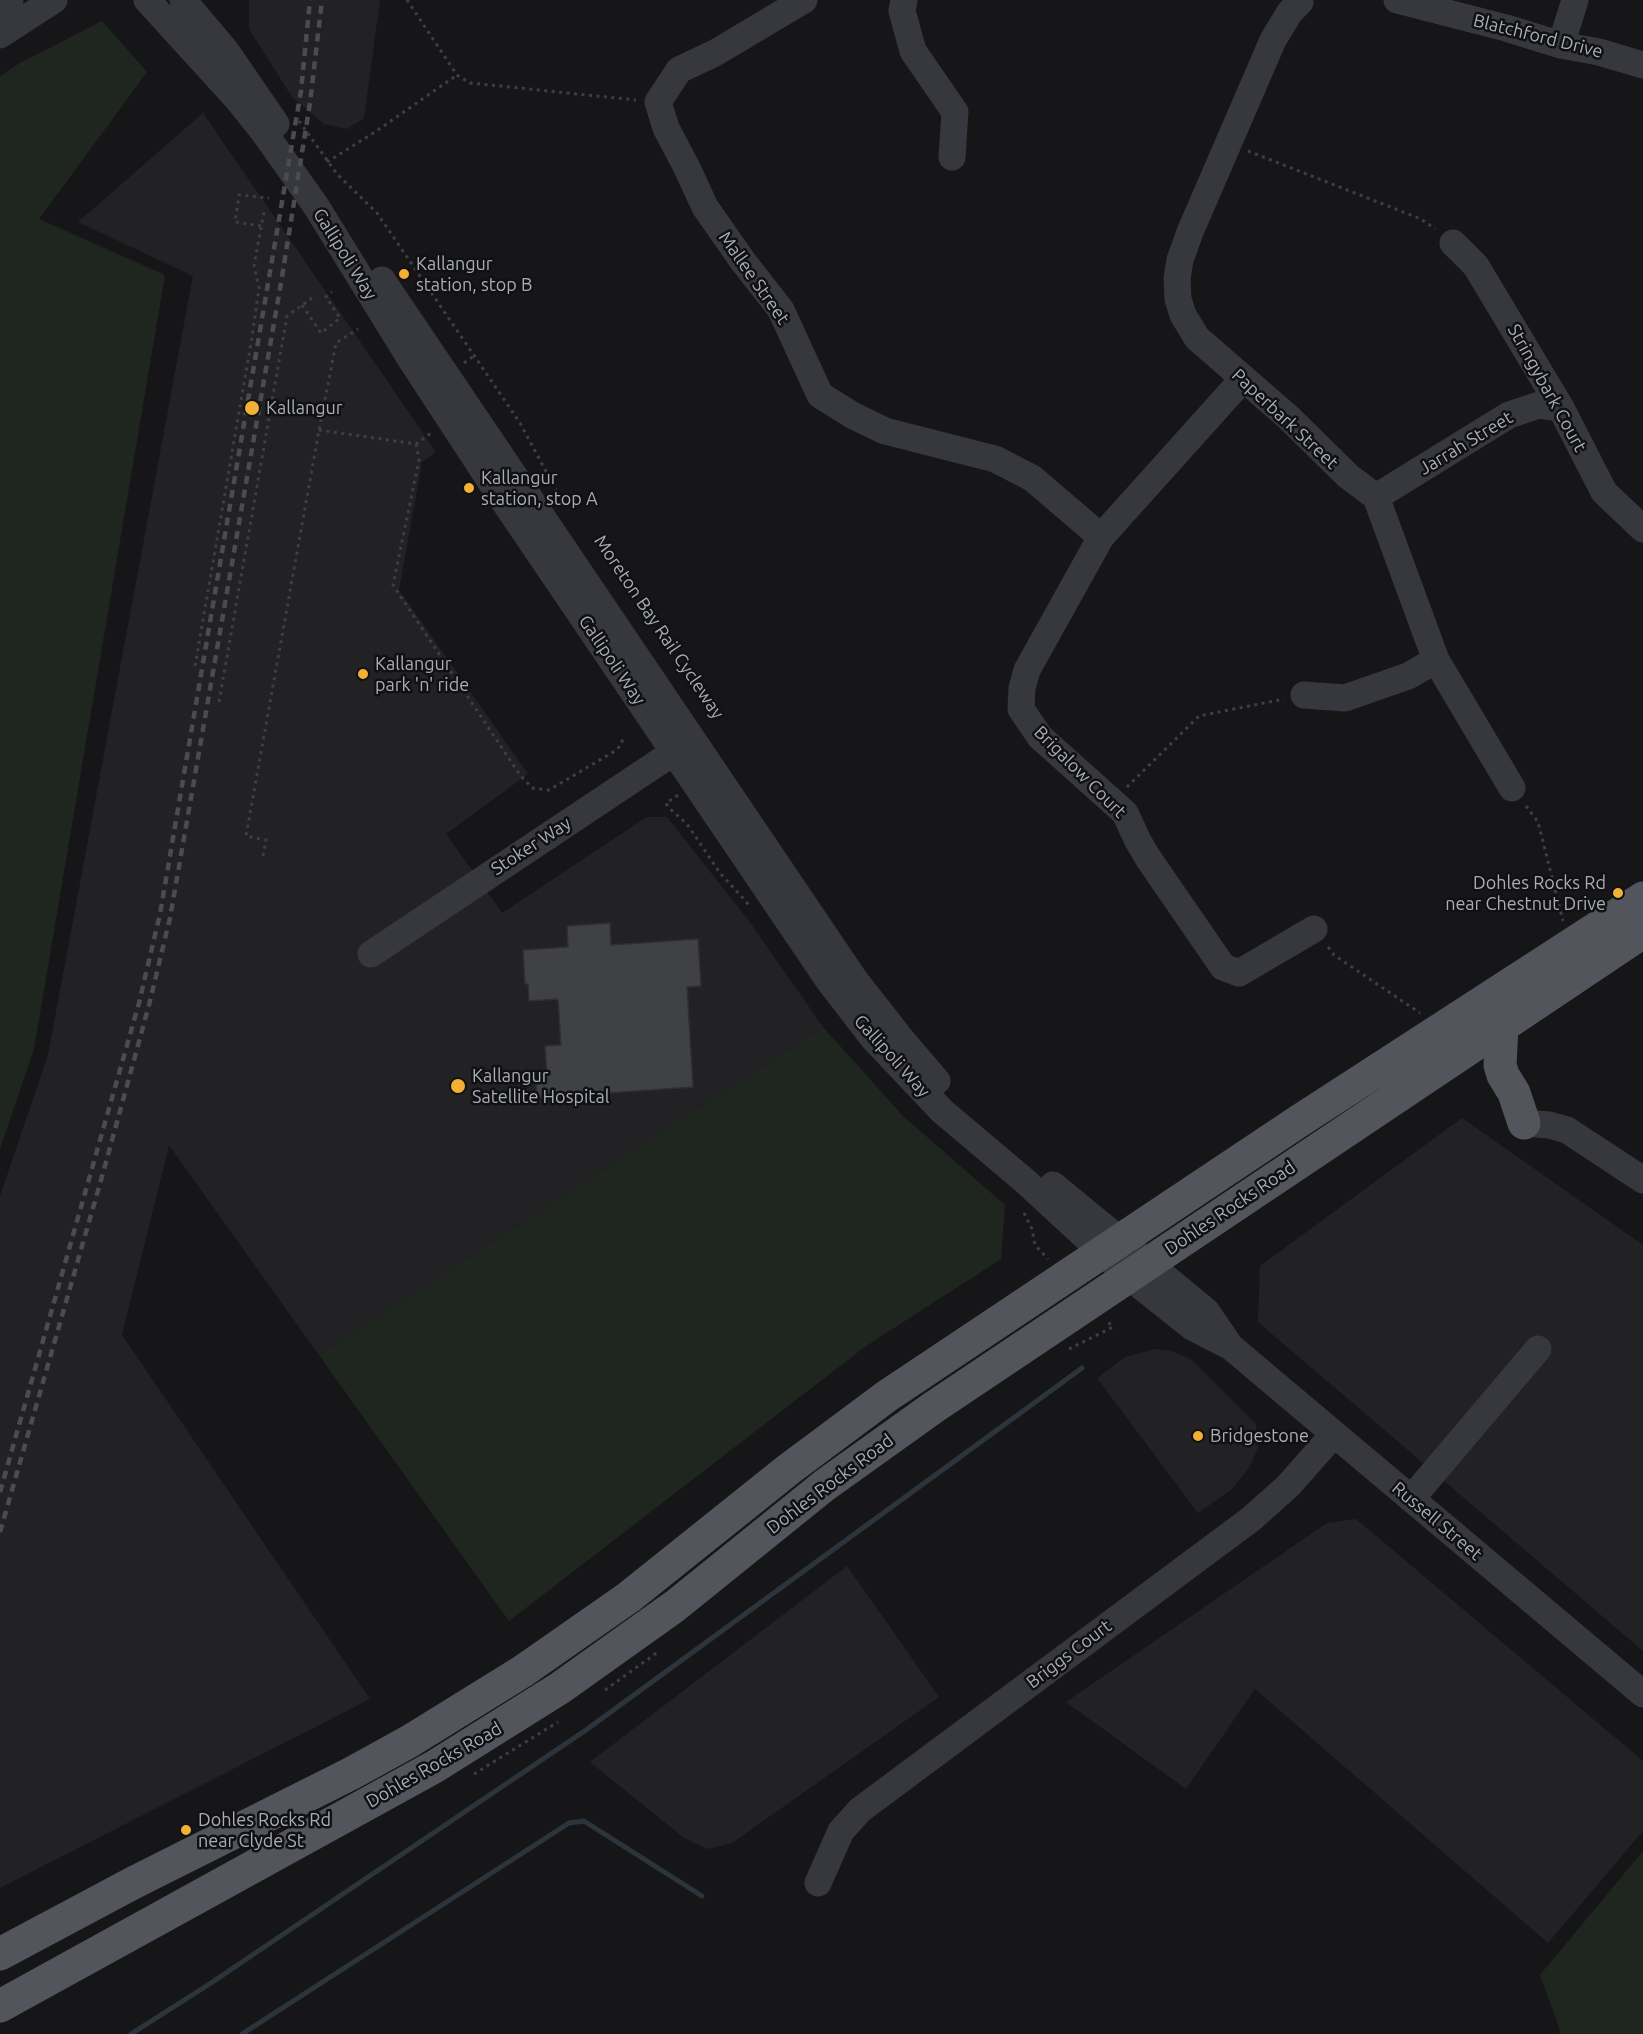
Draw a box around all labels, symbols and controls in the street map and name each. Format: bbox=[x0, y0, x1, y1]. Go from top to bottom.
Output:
street label: Blatchford Drive bbox=[1471, 9, 1605, 63]
street label: Gallipoli Way bbox=[308, 204, 382, 304]
street label: Mallee Street bbox=[714, 227, 794, 329]
place label: Kallangur station, stop B bbox=[416, 253, 532, 296]
marker: Kallangur station, stop B bbox=[397, 267, 411, 281]
street label: Stringybark Court bbox=[1503, 320, 1591, 456]
street label: Paperbark Street bbox=[1227, 364, 1343, 474]
place label: Kallangur bbox=[266, 397, 343, 419]
marker: Kallangur bbox=[243, 399, 261, 417]
street label: Jarrah Street bbox=[1415, 407, 1517, 479]
place label: Kallangur station, stop A bbox=[481, 467, 598, 510]
marker: Kallangur station, stop A bbox=[462, 481, 476, 495]
street label: Moreton Bay Rail Cycleway bbox=[590, 531, 728, 723]
street label: Gallipoli Way bbox=[574, 611, 650, 709]
place label: Kallangur park 'n' ride bbox=[375, 653, 469, 696]
marker: Kallangur park 'n' ride bbox=[356, 667, 370, 681]
street label: Brigalow Court bbox=[1029, 721, 1131, 823]
street label: Stoker Way bbox=[487, 812, 575, 880]
place label: Dohles Rocks Rd near Chestnut Drive bbox=[1445, 872, 1606, 914]
marker: Dohles Rocks Rd near Chestnut Drive bbox=[1611, 886, 1625, 900]
street label: Gallipoli Way bbox=[849, 1010, 935, 1102]
place label: Kallangur Satellite Hospital bbox=[472, 1065, 609, 1108]
marker: Kallangur Satellite Hospital bbox=[449, 1077, 467, 1095]
street label: Dohles Rocks Road bbox=[1161, 1156, 1299, 1260]
place label: Bridgestone bbox=[1210, 1425, 1309, 1447]
street label: Dohles Rocks Road bbox=[763, 1429, 897, 1539]
marker: Bridgestone bbox=[1191, 1429, 1205, 1443]
street label: Russell Street bbox=[1388, 1477, 1486, 1565]
street label: Briggs Court bbox=[1022, 1615, 1116, 1693]
street label: Dohles Rocks Road bbox=[362, 1717, 506, 1813]
place label: Dohles Rocks Rd near Clyde St bbox=[198, 1809, 331, 1852]
marker: Dohles Rocks Rd near Clyde St bbox=[179, 1823, 193, 1837]

